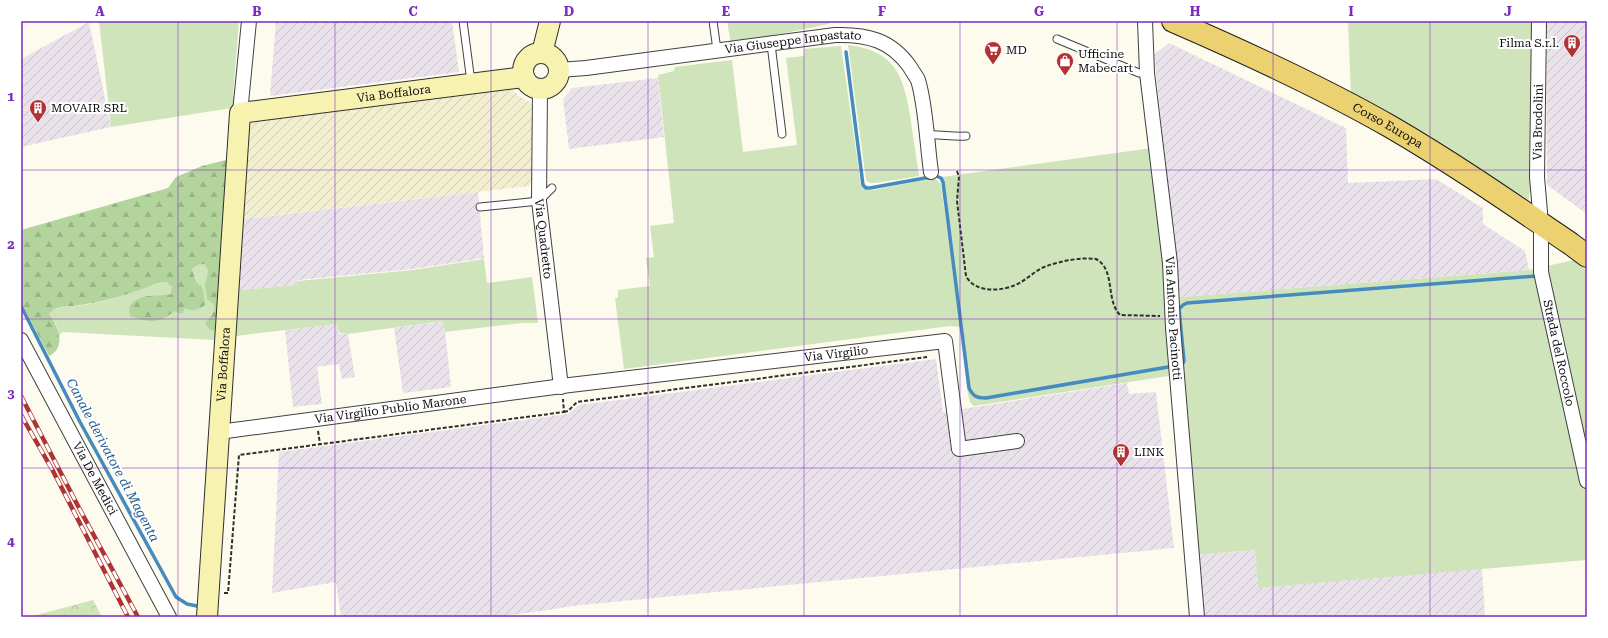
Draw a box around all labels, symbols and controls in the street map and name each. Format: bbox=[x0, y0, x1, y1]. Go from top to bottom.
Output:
text: A bbox=[95, 4, 105, 19]
text: B bbox=[252, 4, 262, 19]
text: C bbox=[408, 4, 418, 19]
text: D bbox=[564, 4, 574, 19]
text: E bbox=[722, 4, 730, 19]
text: F bbox=[878, 4, 886, 19]
text: G bbox=[1034, 4, 1044, 19]
text: H bbox=[1190, 4, 1201, 19]
text: I bbox=[1348, 4, 1354, 19]
text: J bbox=[1504, 4, 1512, 19]
street label: Via Giuseppe Impastato bbox=[724, 28, 863, 57]
building icon: Filma S.r.l. bbox=[1562, 33, 1582, 58]
place label: Filma S.r.l. bbox=[1499, 36, 1559, 50]
supermarket icon: MD bbox=[983, 40, 1003, 65]
place label: MD bbox=[1006, 43, 1027, 57]
place label: Ufficine Mabecart bbox=[1078, 47, 1134, 75]
shop icon: Ufficine Mabecart bbox=[1055, 51, 1075, 76]
street label: Via Boffalora bbox=[356, 82, 432, 105]
street label: Via Brodolini bbox=[1530, 84, 1546, 160]
text: 1 bbox=[7, 89, 15, 104]
building icon: MOVAIR SRL bbox=[28, 98, 48, 123]
street label: Corso Europa bbox=[1350, 100, 1426, 152]
place label: MOVAIR SRL bbox=[51, 101, 127, 115]
street label: Via Quadretto bbox=[532, 198, 555, 280]
text: 2 bbox=[7, 237, 15, 252]
street label: Via Antonio Pacinotti bbox=[1162, 256, 1184, 381]
street label: Strada del Roccolo bbox=[1540, 298, 1577, 407]
street label: Via Boffalora bbox=[214, 326, 233, 402]
street label: Via Virgilio bbox=[803, 343, 869, 364]
water label: Canale derivatore di Magenta bbox=[63, 376, 163, 544]
text: 3 bbox=[7, 386, 15, 401]
street label: Via Virgilio Publio Marone bbox=[314, 392, 468, 426]
street label: Via De Medici bbox=[70, 440, 120, 518]
building icon: LINK bbox=[1111, 442, 1131, 467]
place label: LINK bbox=[1134, 445, 1165, 459]
text: 4 bbox=[7, 534, 15, 549]

